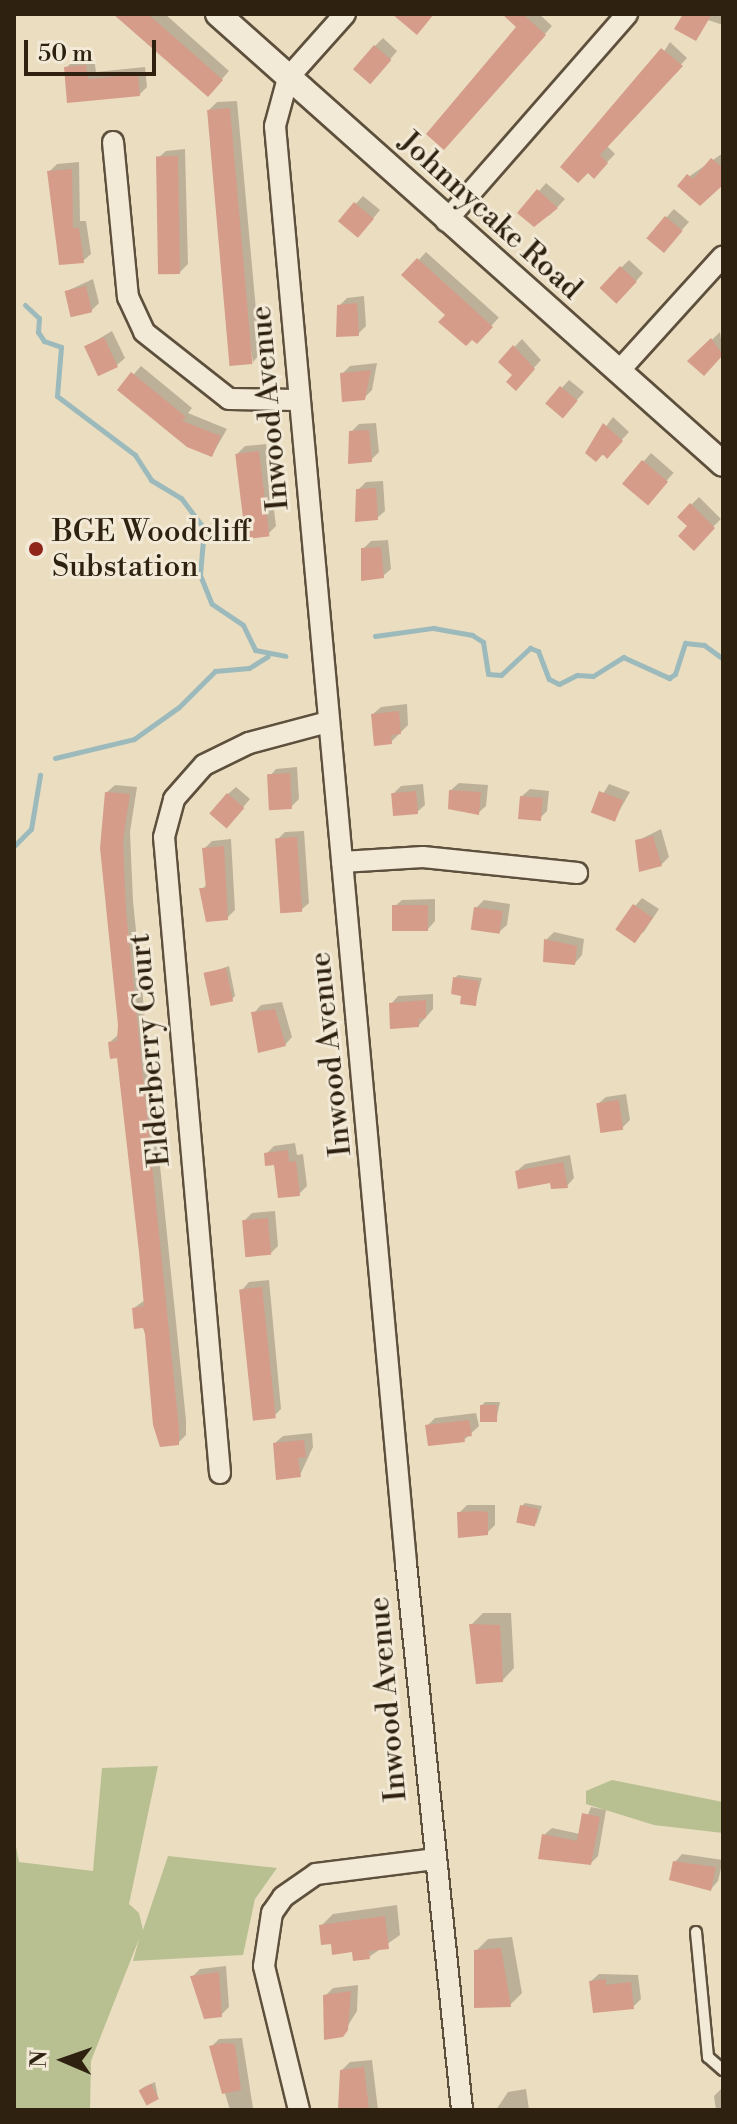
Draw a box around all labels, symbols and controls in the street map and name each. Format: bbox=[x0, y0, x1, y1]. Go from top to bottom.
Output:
scale bar bbox=[28, 24, 160, 74]
text: 50 m bbox=[38, 39, 93, 69]
street label: Johnnycake Road bbox=[391, 124, 589, 308]
street label: Inwood Avenue bbox=[243, 304, 297, 512]
place label: BGE Woodcliff Substation bbox=[52, 514, 251, 584]
marker: BGE Woodcliff Substation bbox=[27, 540, 45, 558]
street label: Elderberry Court bbox=[122, 932, 178, 1168]
street label: Inwood Avenue bbox=[302, 950, 360, 1158]
street label: Inwood Avenue bbox=[361, 1595, 415, 1803]
north arrow bbox=[24, 2020, 104, 2100]
text: N bbox=[26, 2050, 53, 2068]

